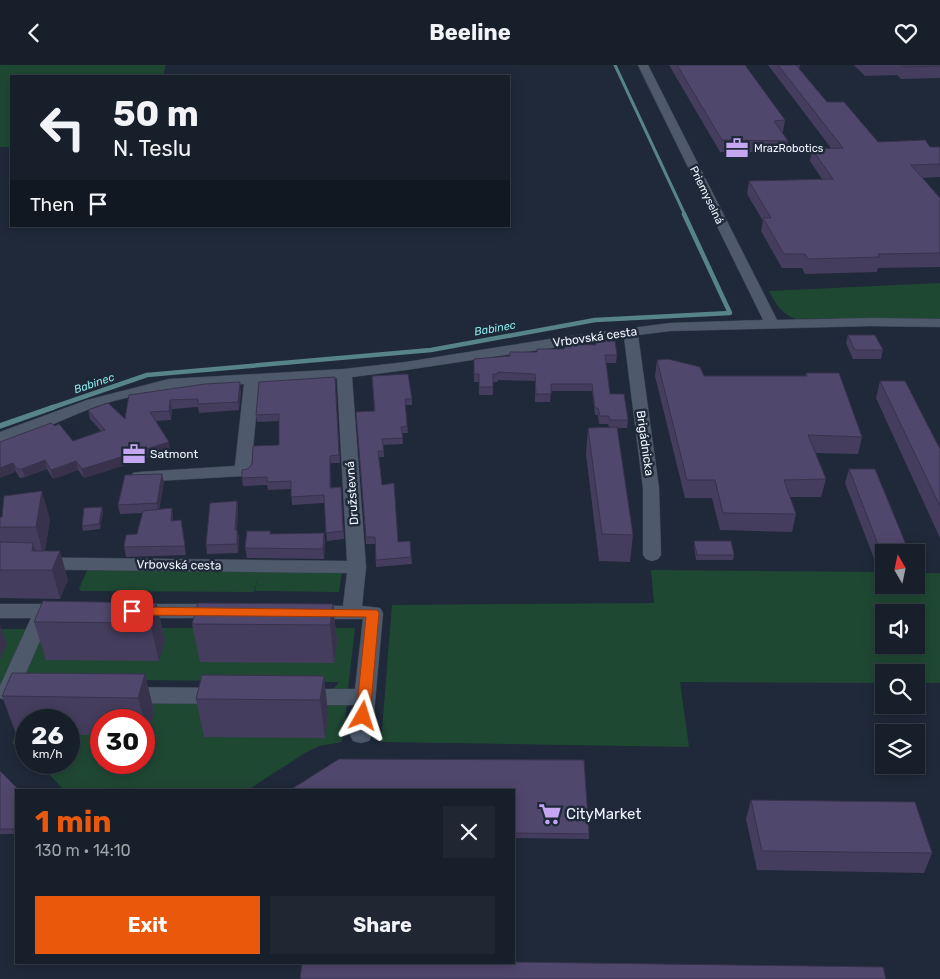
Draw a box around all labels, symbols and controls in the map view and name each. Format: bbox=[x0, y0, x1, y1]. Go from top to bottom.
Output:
icon: back bbox=[20, 19, 48, 47]
text: Beeline bbox=[429, 19, 511, 46]
icon: heart bbox=[892, 19, 920, 47]
text: 50 m bbox=[113, 93, 199, 135]
icon: left bbox=[30, 95, 95, 160]
text: N. Teslu bbox=[113, 135, 191, 162]
office icon: MrazRobotics bbox=[724, 135, 750, 161]
place label: MrazRobotics bbox=[754, 142, 824, 155]
street label: Priemyselná bbox=[687, 164, 726, 226]
icon: arrive bbox=[84, 190, 112, 218]
text: Then bbox=[30, 193, 74, 216]
water label: Babinec bbox=[473, 318, 517, 339]
street label: Vrbovská cesta bbox=[552, 324, 638, 350]
water label: Babinec bbox=[72, 371, 116, 396]
street label: Brigádnicka bbox=[633, 409, 657, 477]
office icon: Satmont bbox=[121, 441, 147, 467]
place label: Satmont bbox=[150, 447, 198, 461]
street label: Družstevná bbox=[343, 461, 361, 525]
north arrow bbox=[875, 544, 925, 594]
map controls bbox=[875, 544, 925, 774]
street label: Vrbovská cesta bbox=[137, 557, 221, 573]
pin bbox=[111, 590, 153, 632]
icon: arrive bbox=[118, 597, 146, 625]
button: sound bbox=[875, 604, 925, 654]
button: search bbox=[875, 664, 925, 714]
position arrow bbox=[336, 689, 388, 741]
speed limit sign: 30 bbox=[90, 709, 155, 774]
text: 26 bbox=[31, 721, 64, 750]
button: layers bbox=[875, 724, 925, 774]
text: km/h bbox=[33, 747, 62, 761]
supermarket icon: CityMarket bbox=[537, 801, 563, 827]
text: 1 min bbox=[35, 804, 112, 840]
place label: CityMarket bbox=[566, 805, 641, 823]
button: close bbox=[443, 806, 495, 858]
text: 130 m · 14:10 bbox=[35, 841, 131, 860]
button: Exit bbox=[35, 896, 260, 954]
button: Share bbox=[270, 896, 495, 954]

